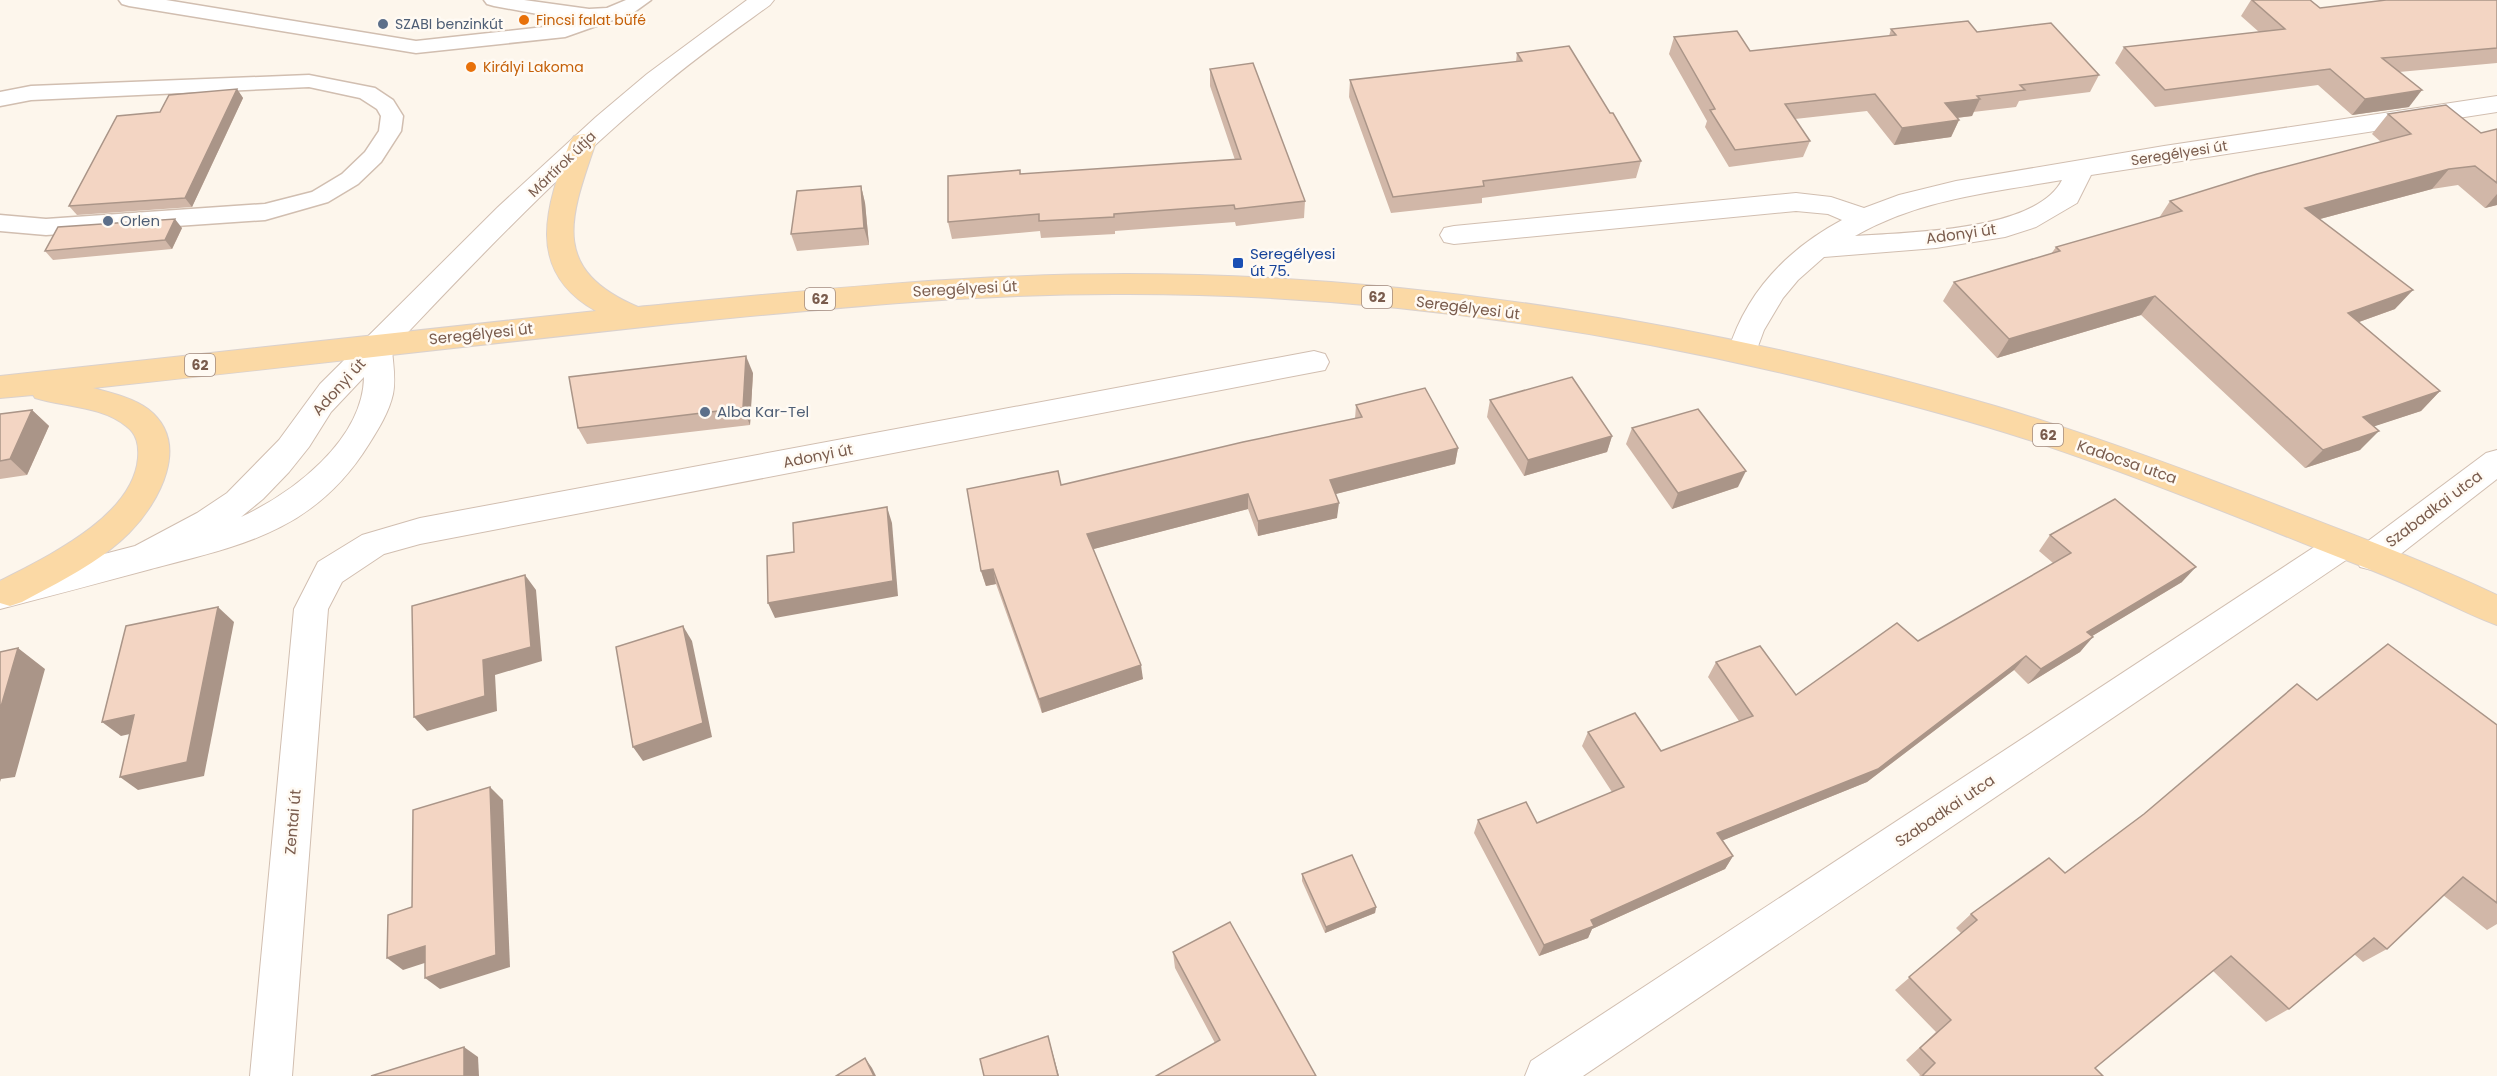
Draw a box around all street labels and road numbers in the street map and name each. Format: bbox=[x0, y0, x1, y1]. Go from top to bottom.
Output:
street label: Mártírok útja bbox=[524, 126, 600, 202]
street label: Seregélyesi út bbox=[2129, 135, 2229, 171]
street label: Adonyi út bbox=[1924, 218, 1997, 249]
street label: Seregélyesi út bbox=[912, 275, 1018, 302]
road number: 62 bbox=[1362, 286, 1392, 308]
road number: 62 bbox=[805, 288, 835, 310]
street label: Seregélyesi út bbox=[1415, 291, 1521, 324]
street label: Seregélyesi út bbox=[428, 318, 534, 349]
street label: Adonyi út bbox=[307, 353, 370, 420]
road number: 62 bbox=[185, 354, 215, 376]
road number: 62 bbox=[2033, 424, 2063, 446]
street label: Kadocsa utca bbox=[2074, 435, 2180, 488]
street label: Adonyi út bbox=[781, 438, 855, 473]
street label: Szabadkai utca bbox=[2381, 465, 2486, 552]
street label: Szabadkai utca bbox=[1891, 769, 1999, 852]
street label: Zentai út bbox=[279, 788, 306, 855]

